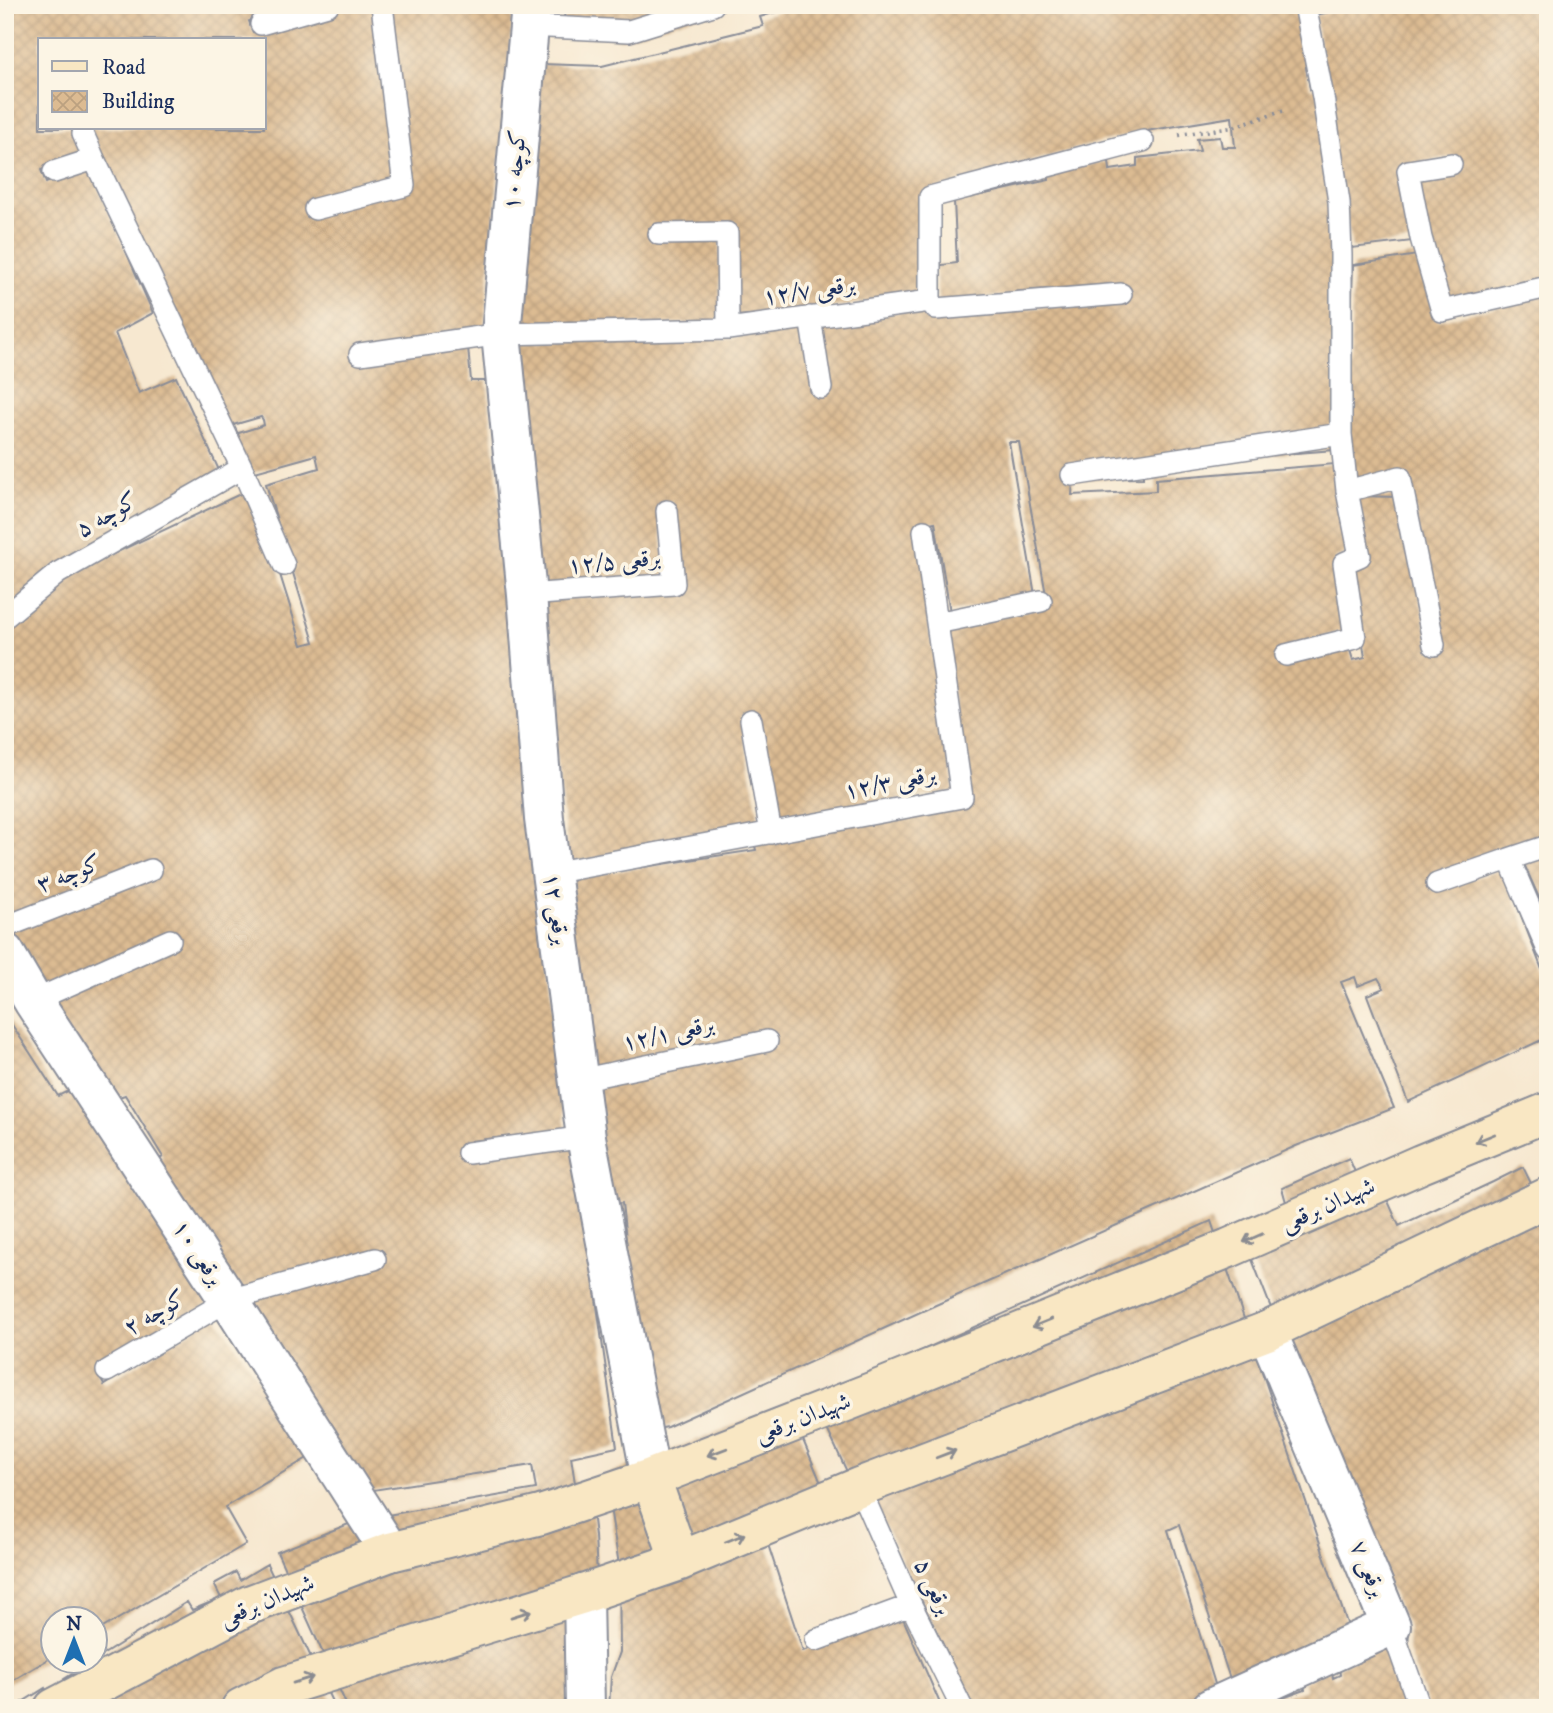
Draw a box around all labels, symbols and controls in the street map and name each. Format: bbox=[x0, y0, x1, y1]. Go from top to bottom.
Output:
legend bbox=[38, 38, 266, 130]
text: Road bbox=[102, 55, 146, 81]
text: Building bbox=[102, 89, 175, 115]
street label: کوچه ۱۰ bbox=[497, 128, 534, 212]
street label: برقعی ۱۲/۷ bbox=[761, 270, 857, 312]
street label: کوچه ۵ bbox=[71, 485, 144, 546]
street label: برقعی ۱۲/۵ bbox=[566, 543, 662, 581]
street label: برقعی ۱۲/۳ bbox=[841, 759, 939, 807]
street label: کوچه ۳ bbox=[32, 848, 106, 901]
street label: برقعی ۱۲ bbox=[536, 871, 576, 947]
street label: برقعی ۱۲/۱ bbox=[619, 1010, 717, 1058]
one-way arrow bbox=[1474, 1132, 1496, 1145]
street label: شهیدان برقعی bbox=[1276, 1171, 1380, 1239]
street label: برقعی ۱۰ bbox=[166, 1214, 230, 1292]
one-way arrow bbox=[1243, 1232, 1264, 1245]
street label: کوچه ۲ bbox=[119, 1283, 192, 1344]
one-way arrow bbox=[1032, 1317, 1054, 1330]
street label: شهیدان برقعی bbox=[751, 1386, 855, 1450]
one-way arrow bbox=[706, 1446, 728, 1459]
one-way arrow bbox=[935, 1447, 957, 1459]
one-way arrow bbox=[724, 1531, 745, 1544]
street label: برقعی ۷ bbox=[1343, 1536, 1393, 1602]
street label: برقعی ۵ bbox=[907, 1554, 959, 1620]
street label: شهیدان برقعی bbox=[215, 1568, 319, 1634]
north arrow bbox=[38, 1604, 108, 1674]
one-way arrow bbox=[509, 1606, 531, 1619]
text: N bbox=[66, 1613, 82, 1636]
one-way arrow bbox=[292, 1673, 314, 1686]

